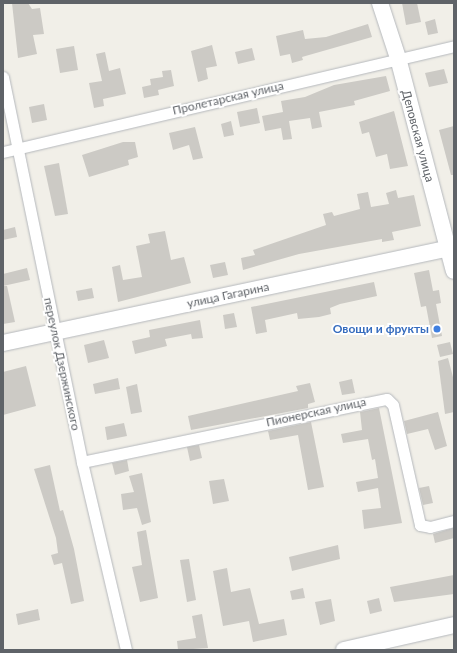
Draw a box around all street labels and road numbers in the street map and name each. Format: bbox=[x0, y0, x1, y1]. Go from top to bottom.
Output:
street label: Пролетарская улица bbox=[171, 78, 285, 118]
street label: Деповская улица bbox=[399, 88, 437, 184]
street label: улица Гагарина bbox=[186, 279, 270, 311]
street label: переулок Дзержинского bbox=[41, 296, 83, 432]
street label: Пионерская улица bbox=[265, 394, 367, 430]

